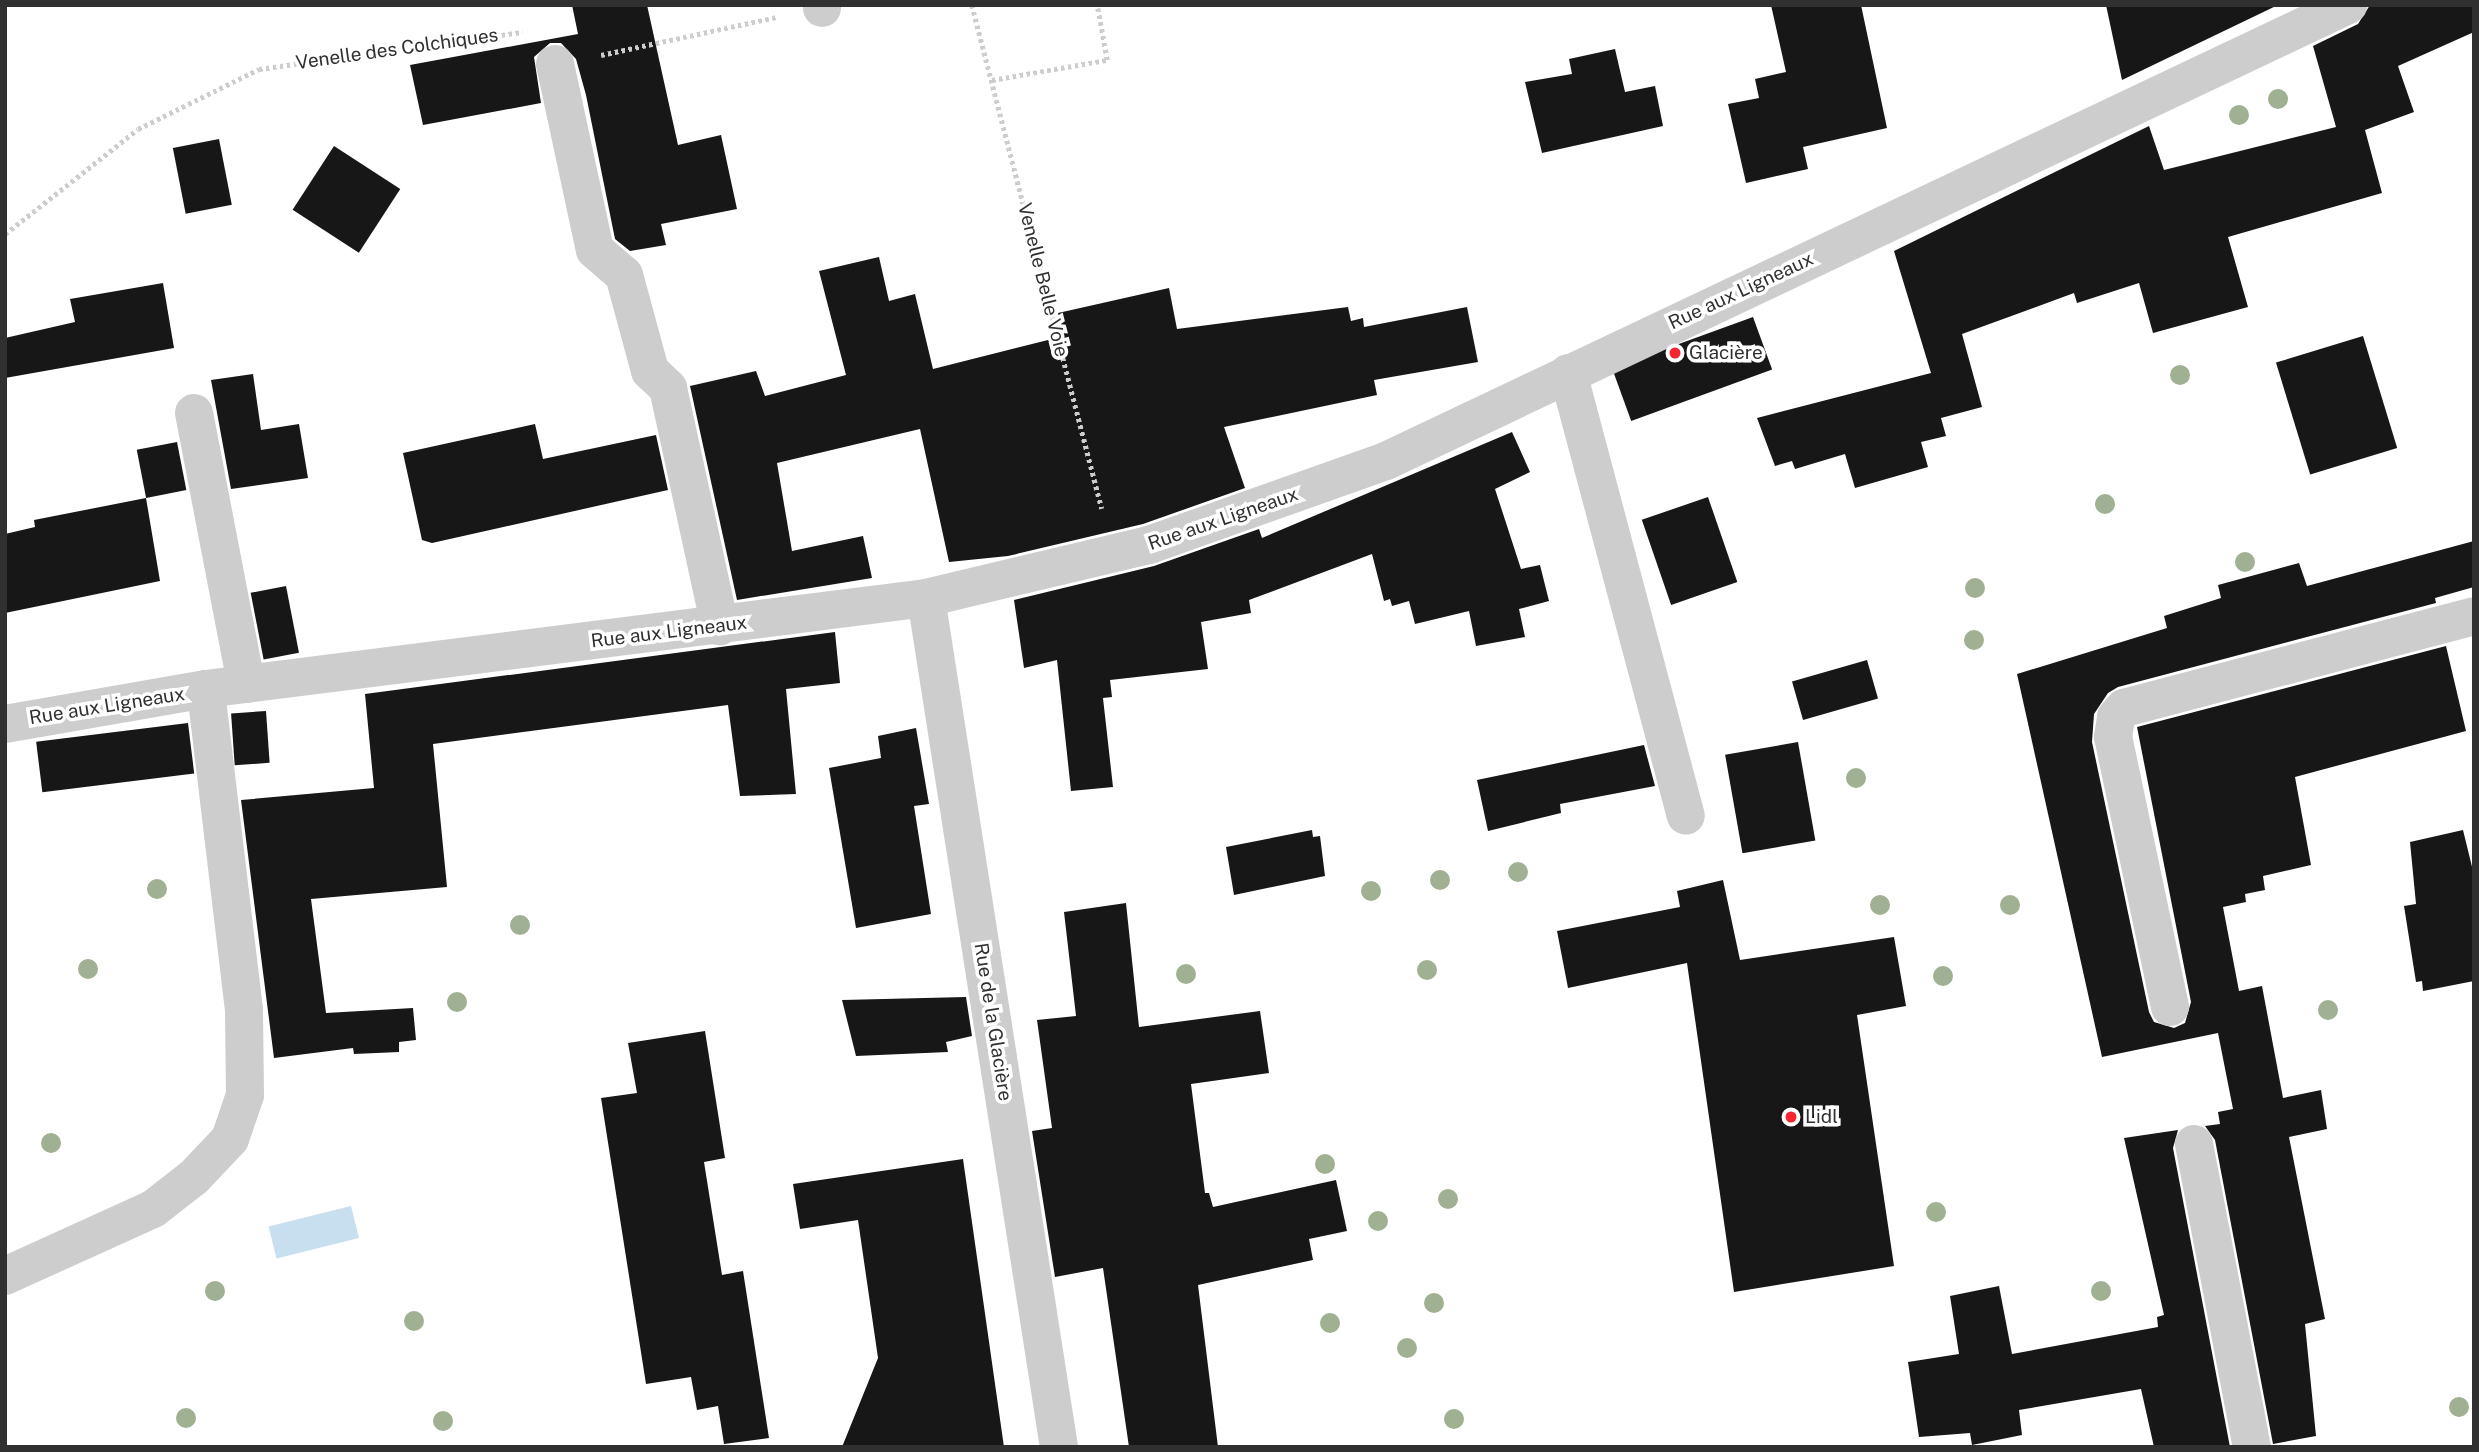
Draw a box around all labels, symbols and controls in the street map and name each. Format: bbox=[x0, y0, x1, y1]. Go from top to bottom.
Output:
street label: Venelle des Colchiques bbox=[294, 23, 500, 75]
street label: Venelle Belle Voie bbox=[1013, 200, 1073, 360]
street label: Rue aux Ligneaux bbox=[1665, 247, 1817, 335]
place label: Glacière bbox=[1689, 342, 1763, 364]
marker: Glacière bbox=[1667, 345, 1683, 361]
street label: Rue aux Ligneaux bbox=[1145, 483, 1301, 555]
street label: Rue aux Ligneaux bbox=[590, 611, 748, 653]
street label: Rue aux Ligneaux bbox=[28, 682, 186, 730]
street label: Rue de la Glacière bbox=[969, 941, 1017, 1103]
place label: Lidl bbox=[1805, 1106, 1838, 1128]
marker: Lidl bbox=[1783, 1109, 1799, 1125]

